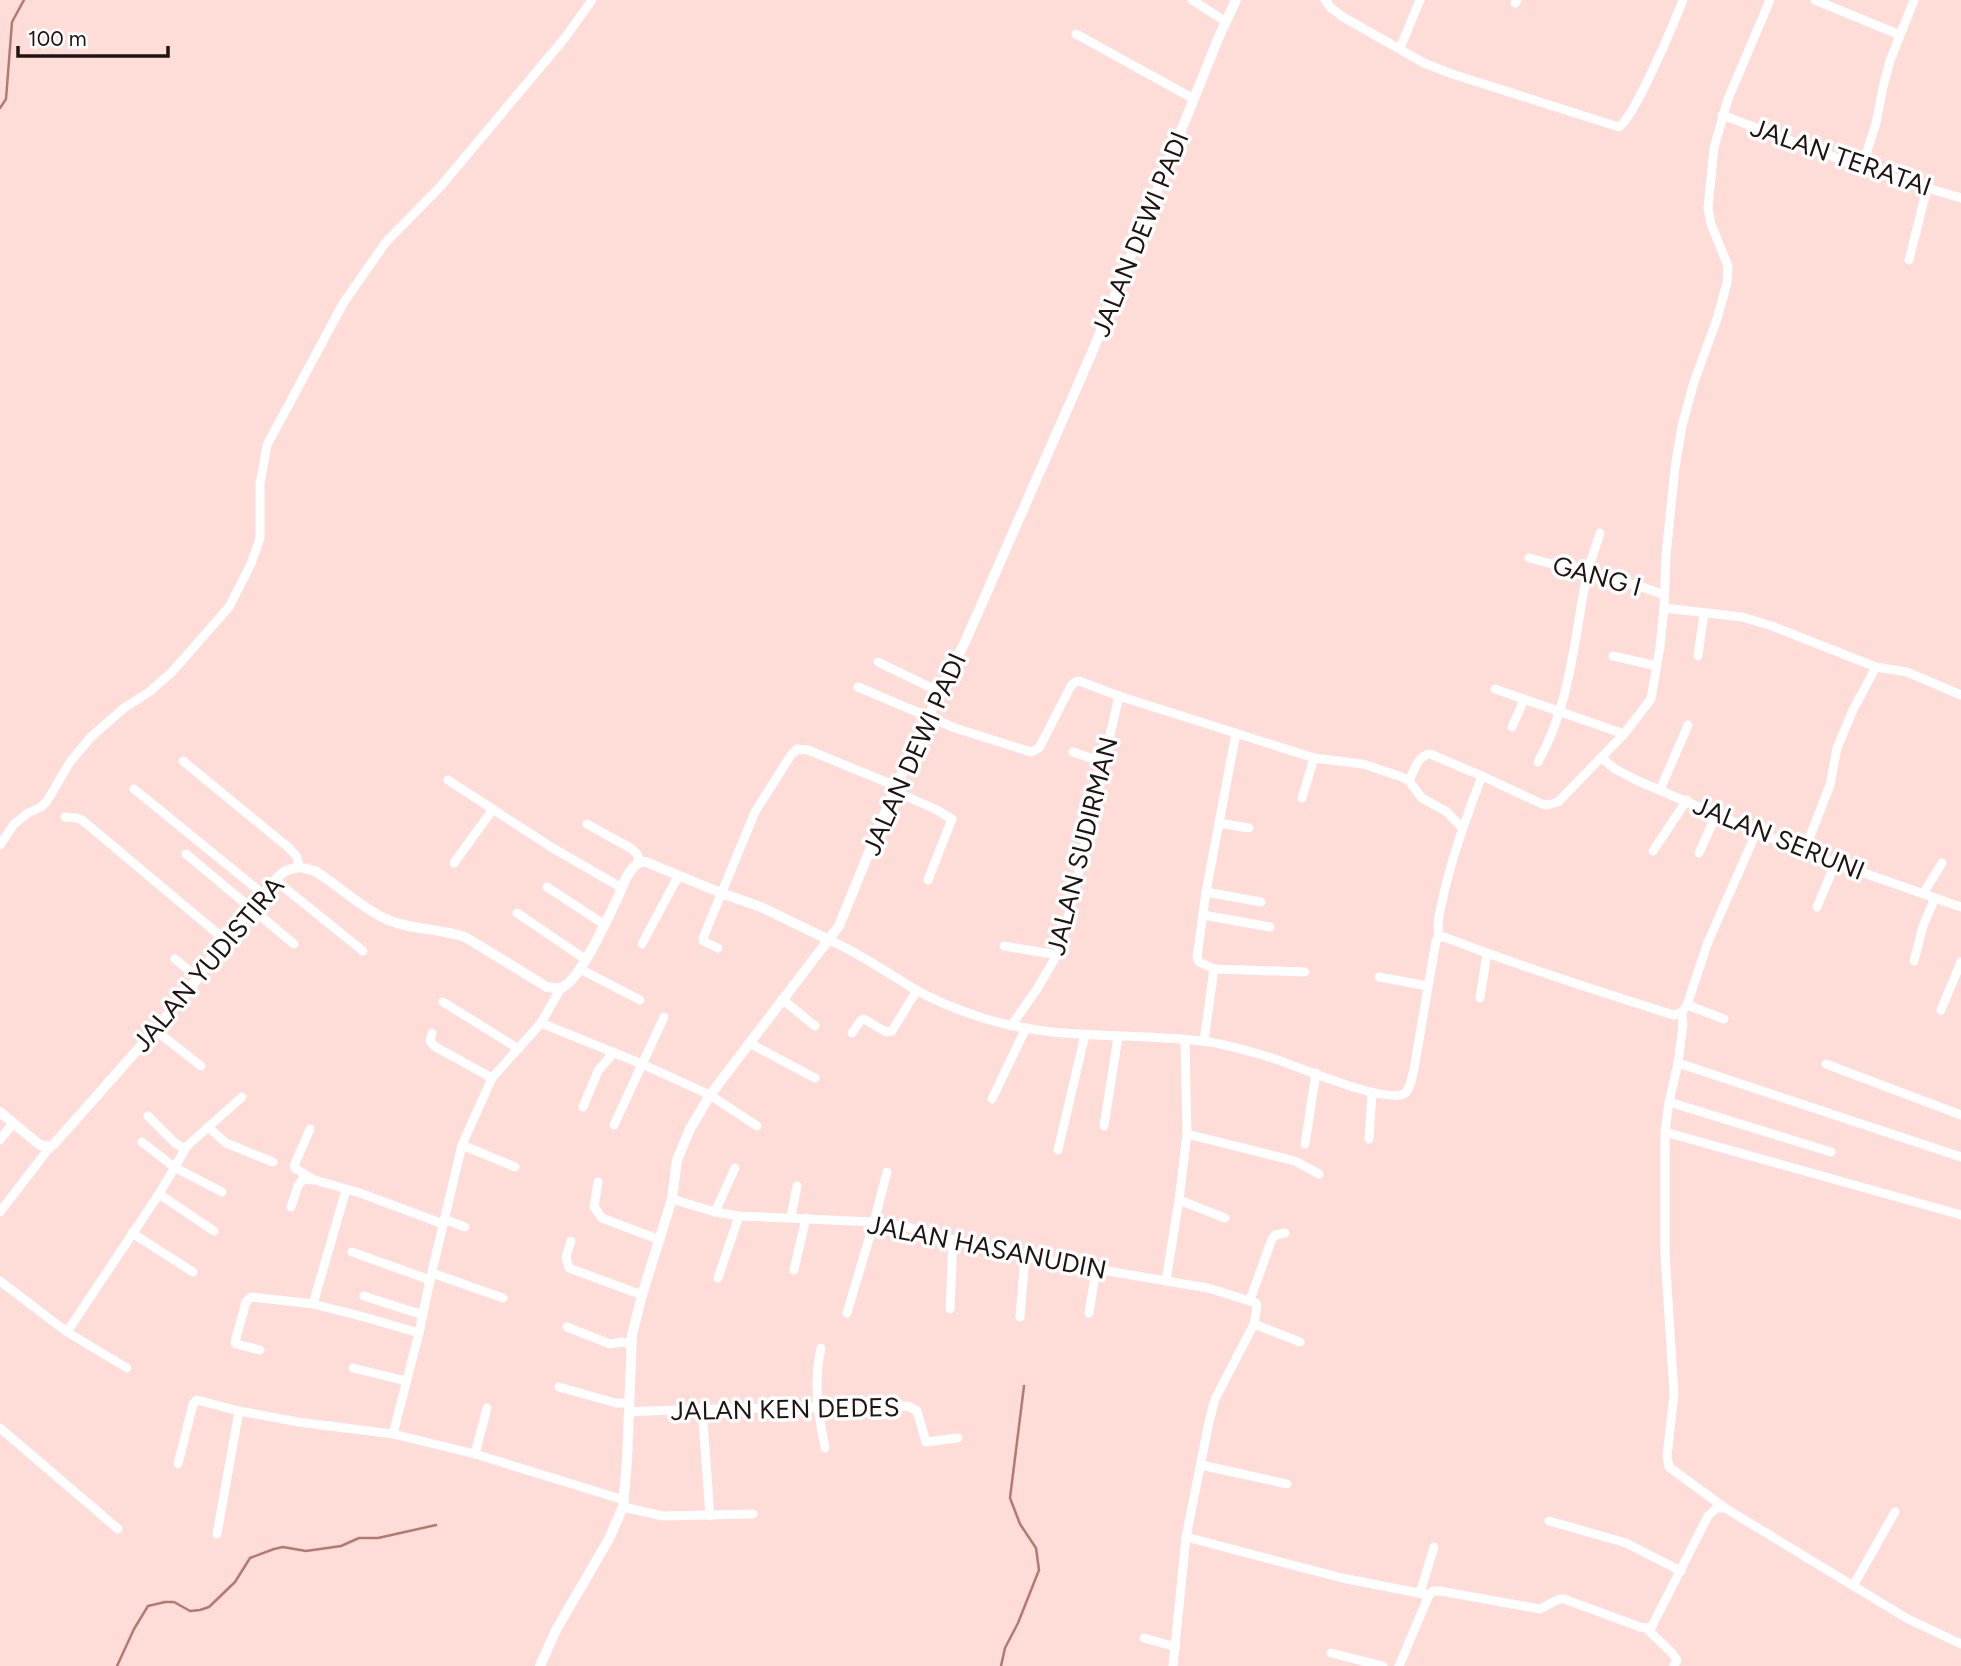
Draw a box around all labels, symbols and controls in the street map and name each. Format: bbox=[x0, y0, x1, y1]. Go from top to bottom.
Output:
scale bar bbox=[18, 14, 168, 58]
text: 100 m bbox=[28, 26, 87, 51]
street label: JALAN TERATAI bbox=[1746, 111, 1936, 203]
street label: JALAN DEWI PADI bbox=[1084, 127, 1196, 341]
street label: GANG I bbox=[1549, 549, 1645, 603]
street label: JALAN DEWI PADI bbox=[855, 648, 973, 860]
street label: JALAN SUDIRMAN bbox=[1039, 733, 1125, 959]
street label: JALAN SERUNI bbox=[1689, 789, 1869, 887]
street label: JALAN YUDISTIRA bbox=[125, 870, 291, 1058]
street label: JALAN HASANUDIN bbox=[865, 1208, 1109, 1286]
street label: JALAN KEN DEDES bbox=[670, 1391, 900, 1427]

